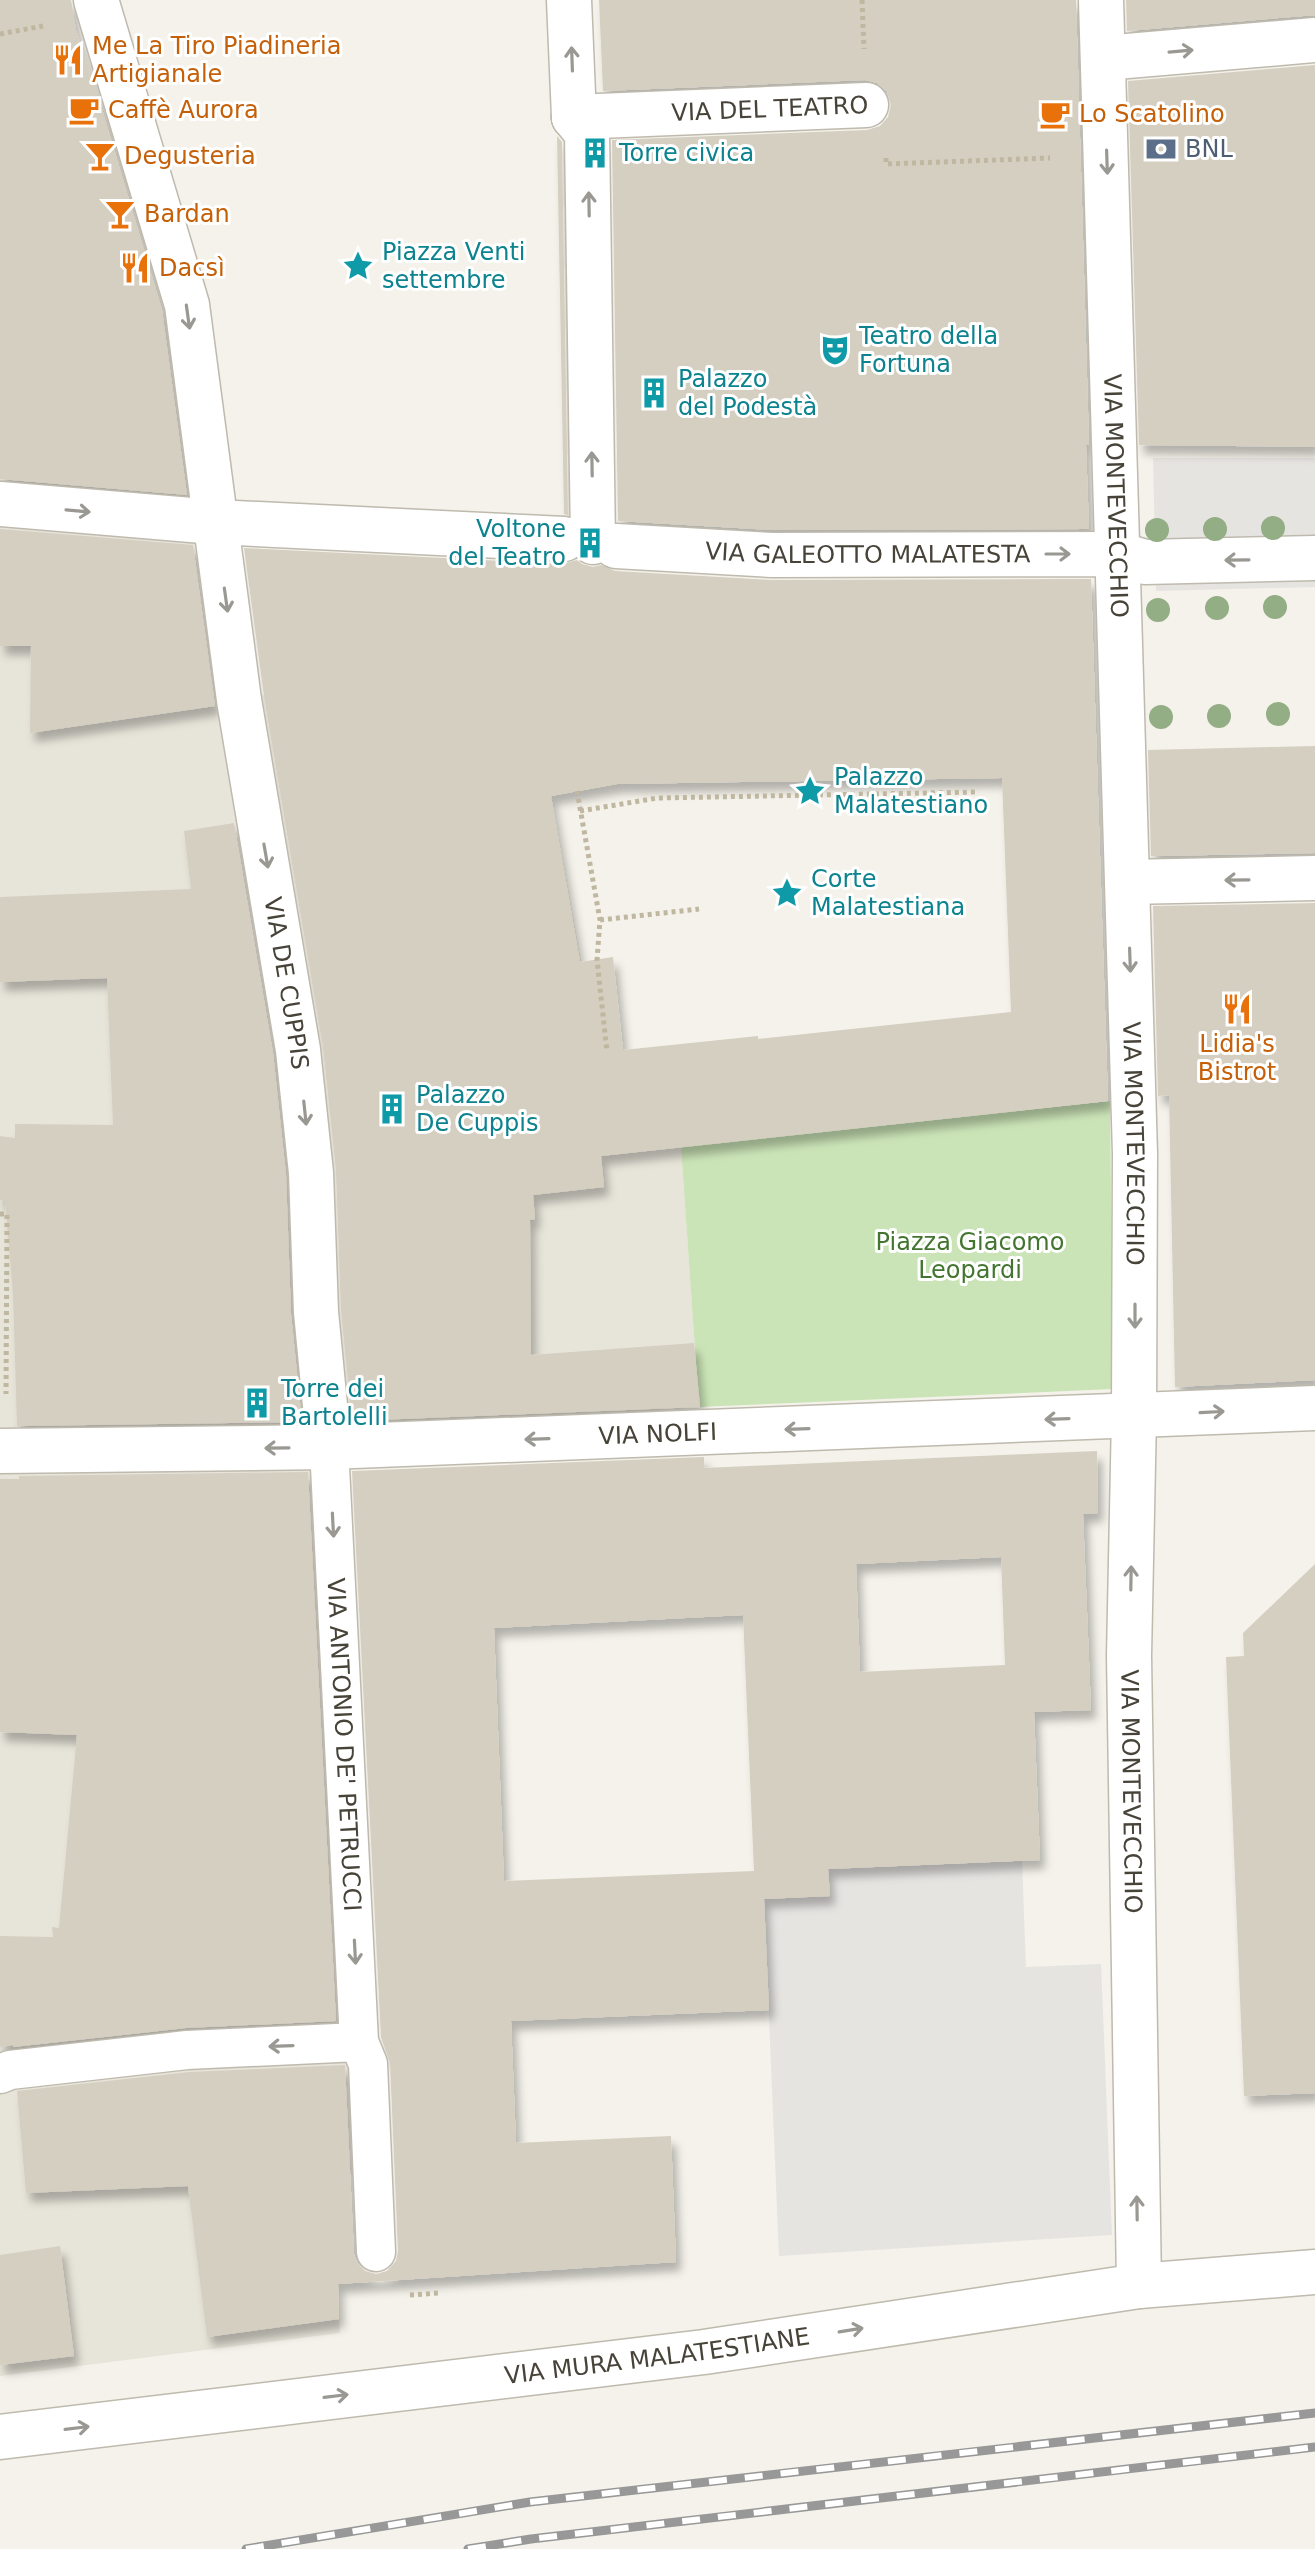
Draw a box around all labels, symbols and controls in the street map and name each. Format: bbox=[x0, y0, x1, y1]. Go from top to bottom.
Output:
place label: Me La Tiro Piadineria Artigianale bbox=[92, 32, 342, 88]
restaurant icon: Me La Tiro Piadineria Artigianale bbox=[51, 43, 85, 77]
one-way arrow bbox=[1167, 43, 1194, 58]
one-way arrow bbox=[564, 46, 579, 73]
street label: VIA DEL TEATRO bbox=[671, 91, 869, 127]
cafe icon: Caffè Aurora bbox=[67, 93, 101, 127]
place label: Caffè Aurora bbox=[108, 96, 259, 124]
cafe icon: Lo Scatolino bbox=[1038, 97, 1072, 131]
place label: Lo Scatolino bbox=[1079, 100, 1225, 128]
bank icon: BNL bbox=[1144, 132, 1178, 166]
place label: BNL bbox=[1185, 135, 1233, 163]
building icon: Torre civica bbox=[578, 136, 612, 170]
bar icon: Degusteria bbox=[83, 139, 117, 173]
place label: Torre civica bbox=[618, 139, 754, 167]
place label: Degusteria bbox=[124, 142, 256, 170]
one-way arrow bbox=[1099, 148, 1114, 175]
one-way arrow bbox=[581, 191, 596, 218]
bar icon: Bardan bbox=[103, 197, 137, 231]
place label: Bardan bbox=[144, 200, 230, 228]
place label: Piazza Venti settembre bbox=[382, 238, 525, 294]
place icon: Piazza Venti settembre bbox=[341, 249, 375, 283]
restaurant icon: Dacsì bbox=[118, 251, 152, 285]
place label: Dacsì bbox=[159, 254, 225, 282]
one-way arrow bbox=[181, 303, 196, 329]
place label: Teatro della Fortuna bbox=[858, 322, 998, 378]
theatre icon: Teatro della Fortuna bbox=[818, 333, 852, 367]
place label: Palazzo del Podestà bbox=[678, 365, 817, 421]
street label: VIA MONTEVECCHIO bbox=[1098, 373, 1133, 618]
building icon: Palazzo del Podestà bbox=[637, 376, 671, 410]
one-way arrow bbox=[584, 451, 600, 478]
one-way arrow bbox=[64, 504, 91, 519]
place label: Voltone del Teatro bbox=[448, 515, 566, 571]
building icon: Voltone del Teatro bbox=[573, 526, 607, 560]
street label: VIA GALEOTTO MALATESTA bbox=[704, 537, 1031, 569]
one-way arrow bbox=[1044, 546, 1071, 562]
one-way arrow bbox=[1224, 552, 1251, 567]
one-way arrow bbox=[218, 586, 233, 612]
place label: Palazzo Malatestiano bbox=[834, 763, 988, 819]
place icon: Palazzo Malatestiano bbox=[793, 774, 827, 808]
one-way arrow bbox=[259, 843, 274, 869]
place label: Corte Malatestiana bbox=[811, 865, 965, 921]
one-way arrow bbox=[1224, 872, 1251, 887]
place icon: Corte Malatestiana bbox=[770, 876, 804, 910]
street label: VIA DE CUPPIS bbox=[258, 895, 314, 1071]
one-way arrow bbox=[1122, 946, 1137, 973]
restaurant icon: Lidia's Bistrot bbox=[1220, 992, 1254, 1026]
street label: VIA MONTEVECCHIO bbox=[1117, 1021, 1149, 1266]
place label: Lidia's Bistrot bbox=[1198, 1030, 1276, 1086]
place label: Palazzo De Cuppis bbox=[416, 1081, 538, 1137]
building icon: Palazzo De Cuppis bbox=[375, 1092, 409, 1126]
one-way arrow bbox=[297, 1099, 312, 1126]
park label: Piazza Giacomo Leopardi bbox=[876, 1228, 1064, 1284]
one-way arrow bbox=[1127, 1302, 1143, 1329]
place label: Torre dei Bartolelli bbox=[280, 1375, 388, 1431]
building icon: Torre dei Bartolelli bbox=[240, 1386, 274, 1420]
one-way arrow bbox=[1198, 1405, 1225, 1420]
one-way arrow bbox=[1044, 1411, 1071, 1426]
street label: VIA NOLFI bbox=[598, 1418, 718, 1450]
one-way arrow bbox=[784, 1421, 811, 1436]
one-way arrow bbox=[524, 1432, 551, 1447]
one-way arrow bbox=[264, 1440, 291, 1456]
one-way arrow bbox=[326, 1511, 341, 1538]
one-way arrow bbox=[1123, 1565, 1138, 1592]
street label: VIA ANTONIO DE' PETRUCCI bbox=[322, 1577, 366, 1912]
street label: VIA MONTEVECCHIO bbox=[1115, 1669, 1147, 1914]
one-way arrow bbox=[348, 1938, 363, 1965]
one-way arrow bbox=[269, 2038, 295, 2053]
one-way arrow bbox=[1129, 2195, 1144, 2222]
street label: VIA MURA MALATESTIANE bbox=[503, 2322, 812, 2390]
one-way arrow bbox=[838, 2322, 864, 2337]
one-way arrow bbox=[322, 2389, 348, 2404]
one-way arrow bbox=[64, 2420, 90, 2435]

